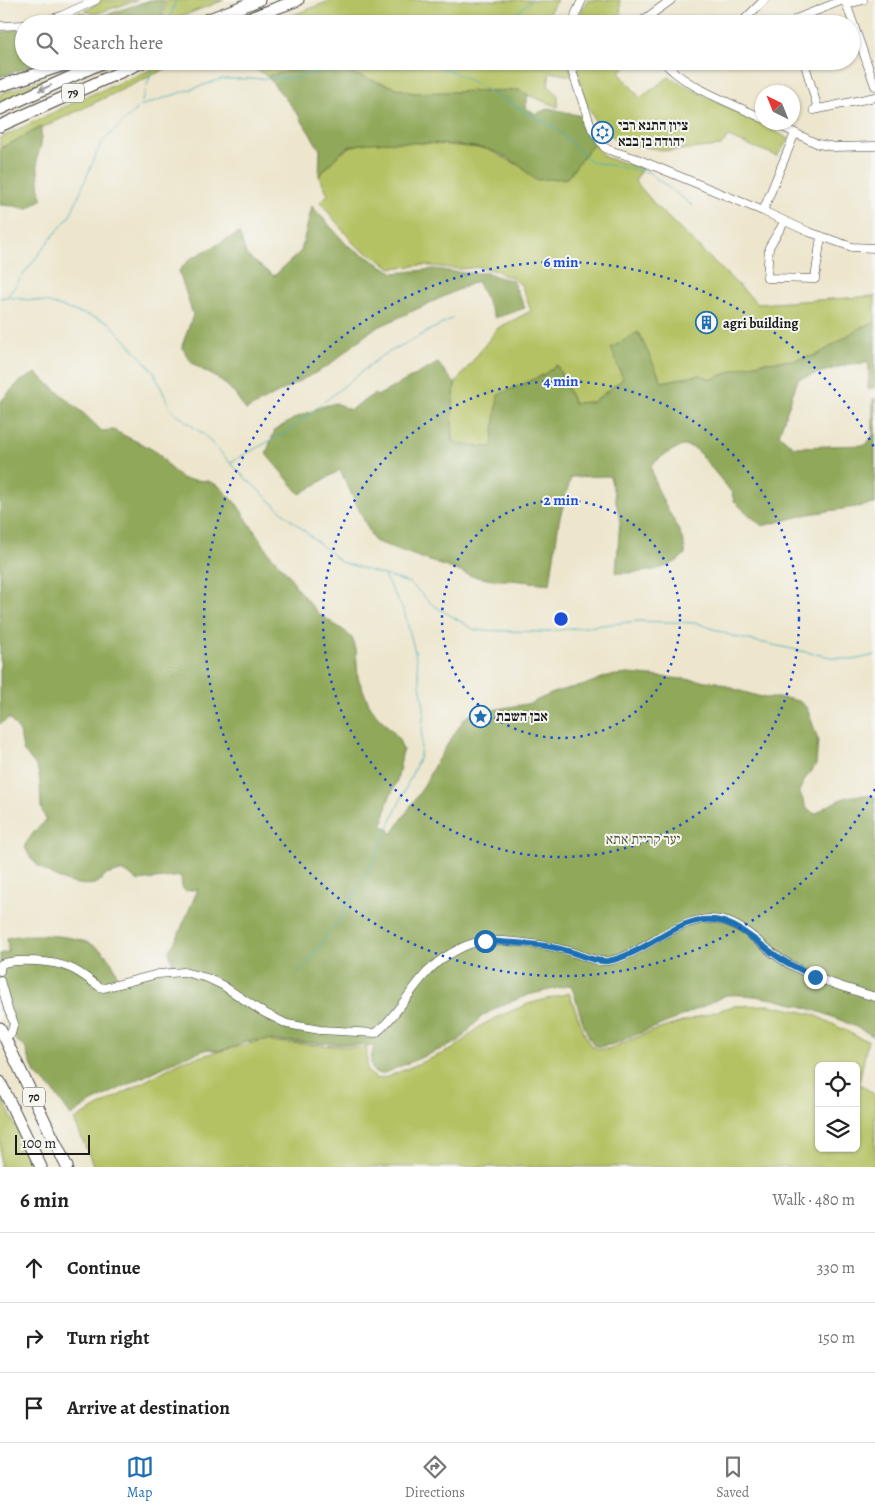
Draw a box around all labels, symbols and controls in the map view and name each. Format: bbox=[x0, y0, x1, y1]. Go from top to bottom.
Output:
search box bbox=[15, 15, 860, 70]
icon: search bbox=[33, 29, 61, 57]
text: Search here bbox=[73, 30, 163, 56]
road number: 79 bbox=[62, 84, 84, 102]
one-way arrow bbox=[38, 85, 52, 93]
north arrow bbox=[755, 85, 800, 130]
place label: ציון התנא רבי יהודה בן בבא bbox=[618, 116, 688, 151]
synagogue icon: ציון התנא רבי יהודה בן בבא bbox=[590, 121, 614, 145]
text: 6 min bbox=[544, 252, 579, 272]
building icon: agri building bbox=[695, 311, 719, 335]
place label: agri building bbox=[723, 314, 799, 333]
text: 4 min bbox=[543, 371, 579, 391]
text: 2 min bbox=[543, 490, 579, 510]
centre of rings bbox=[552, 610, 570, 628]
place icon: אבן השבת bbox=[468, 704, 492, 728]
place label: אבן השבת bbox=[496, 707, 548, 726]
park label: יער קריית אתא bbox=[606, 830, 680, 849]
route start bbox=[474, 930, 497, 953]
route end bbox=[804, 966, 827, 989]
map controls bbox=[815, 1062, 860, 1152]
button: locate bbox=[815, 1062, 860, 1107]
road number: 70 bbox=[23, 1088, 45, 1106]
button: layers bbox=[815, 1107, 860, 1152]
scale bar bbox=[15, 1132, 90, 1155]
text: 100 m bbox=[22, 1134, 56, 1153]
text: 6 min bbox=[20, 1186, 69, 1214]
text: Walk · 480 m bbox=[773, 1189, 855, 1211]
icon: ahead bbox=[20, 1254, 48, 1282]
text: Continue bbox=[67, 1255, 141, 1281]
text: 330 m bbox=[817, 1257, 855, 1279]
icon: right bbox=[20, 1324, 48, 1352]
text: Turn right bbox=[67, 1325, 149, 1351]
text: 150 m bbox=[818, 1327, 855, 1349]
icon: arrive bbox=[20, 1394, 48, 1422]
text: Arrive at destination bbox=[67, 1395, 230, 1421]
tab: Map bbox=[126, 1453, 154, 1502]
tab: Directions bbox=[405, 1453, 465, 1502]
tab: Saved bbox=[716, 1453, 749, 1502]

